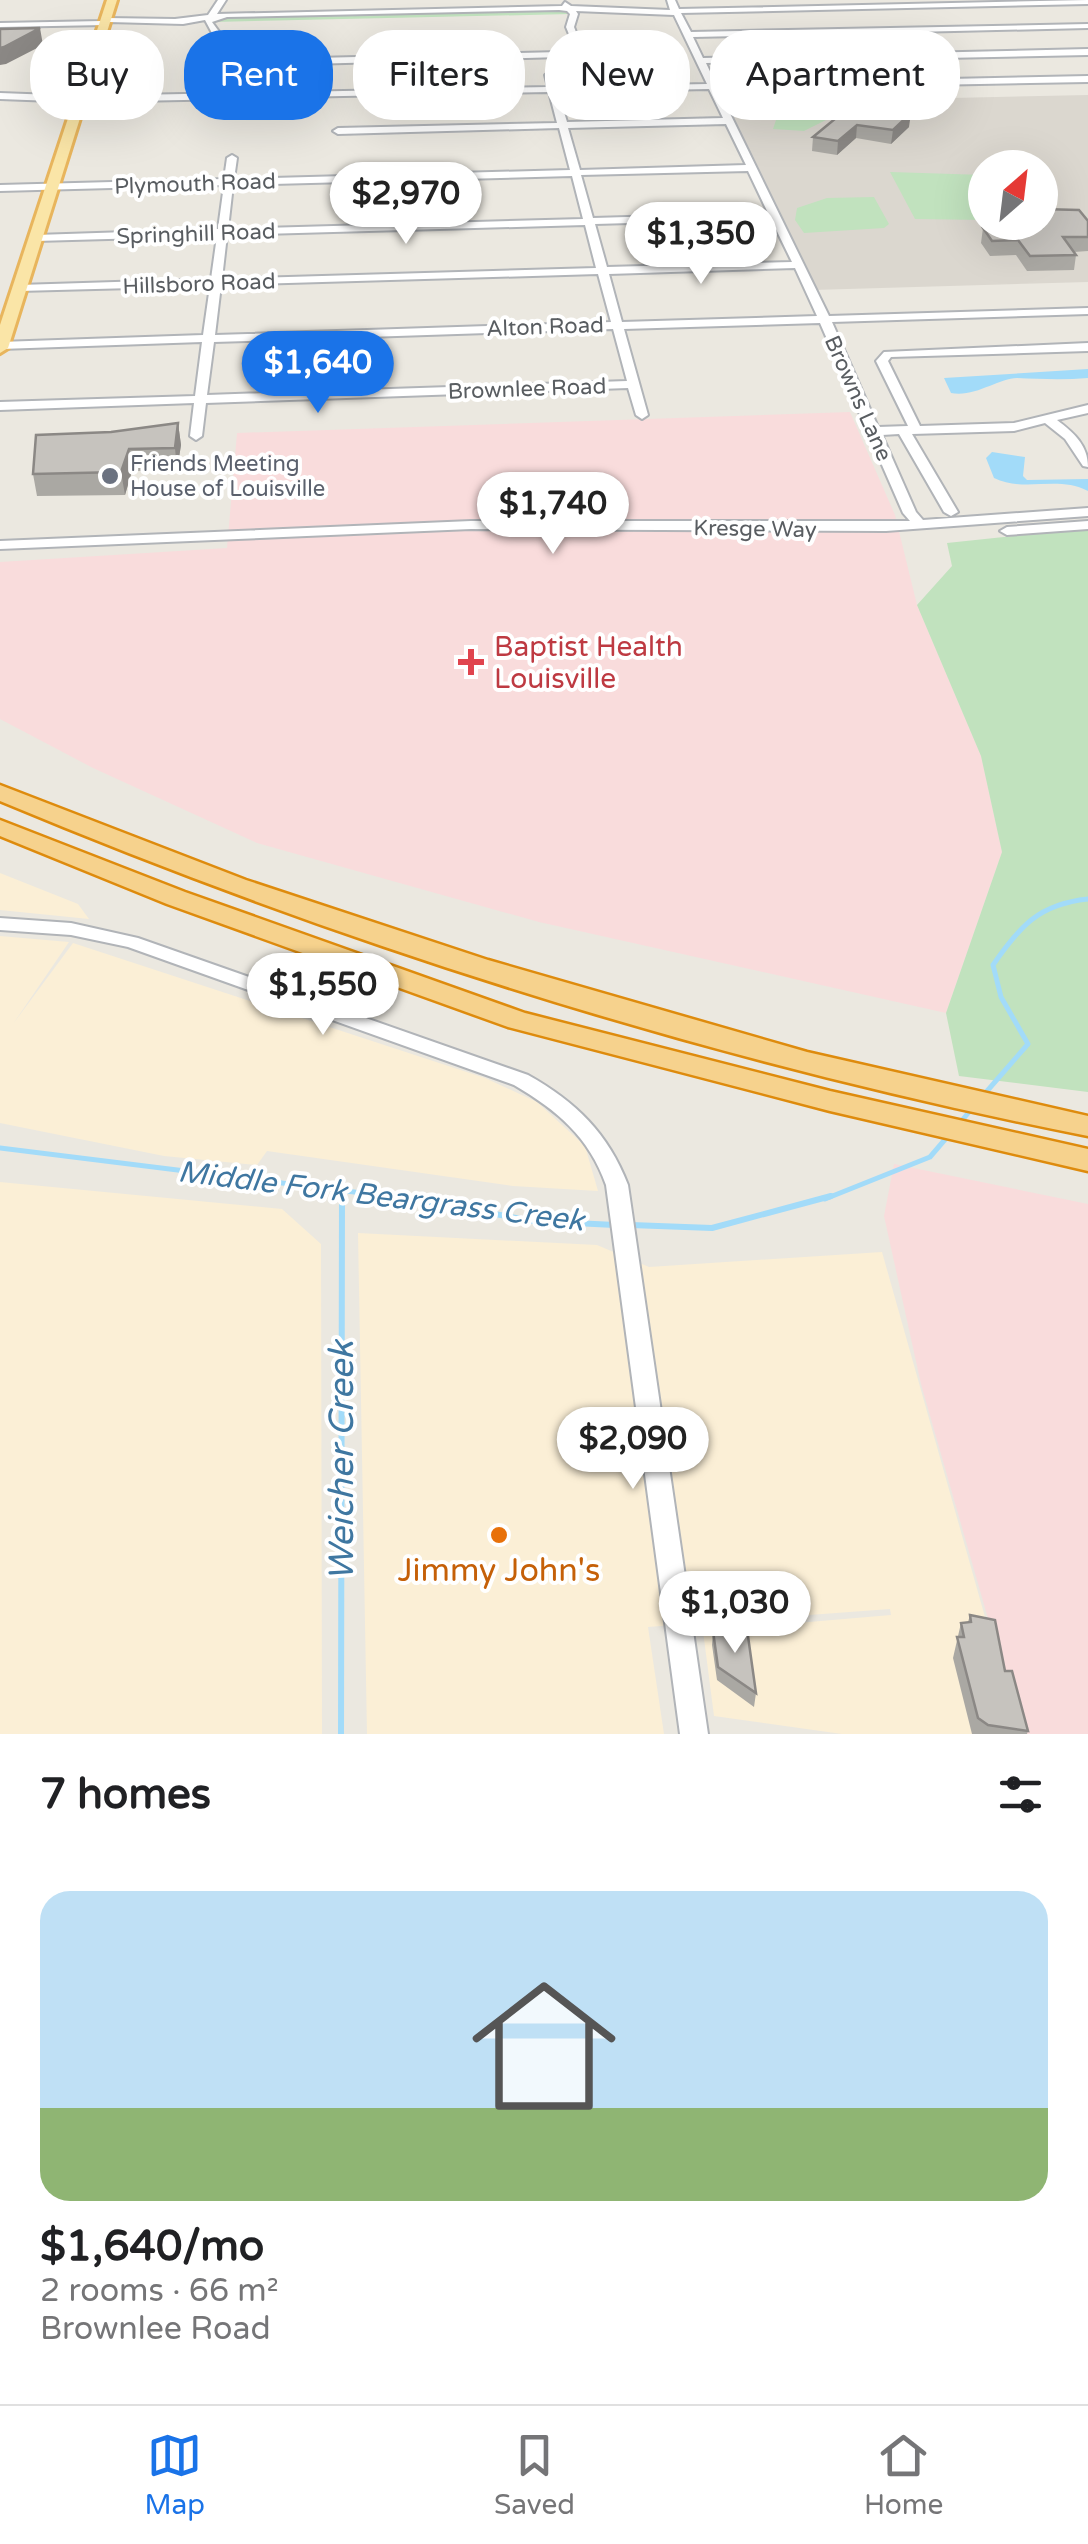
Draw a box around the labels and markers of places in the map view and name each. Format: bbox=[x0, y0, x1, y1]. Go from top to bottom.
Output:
pin: $2,970 bbox=[325, 162, 487, 247]
pin: $1,350 bbox=[620, 202, 782, 287]
pin: $1,640 bbox=[237, 331, 399, 416]
place label: Friends Meeting House of Louisville bbox=[130, 451, 325, 502]
marker: Friends Meeting House of Louisville bbox=[99, 465, 121, 487]
pin: $1,740 bbox=[472, 472, 634, 557]
place label: Baptist Health Louisville bbox=[494, 630, 683, 696]
marker: Baptist Health Louisville bbox=[458, 649, 484, 675]
pin: $1,550 bbox=[242, 953, 404, 1038]
pin: $2,090 bbox=[552, 1407, 714, 1492]
marker: Jimmy John's bbox=[488, 1524, 510, 1546]
place label: Jimmy John's bbox=[398, 1552, 600, 1590]
pin: $1,030 bbox=[654, 1571, 816, 1656]

